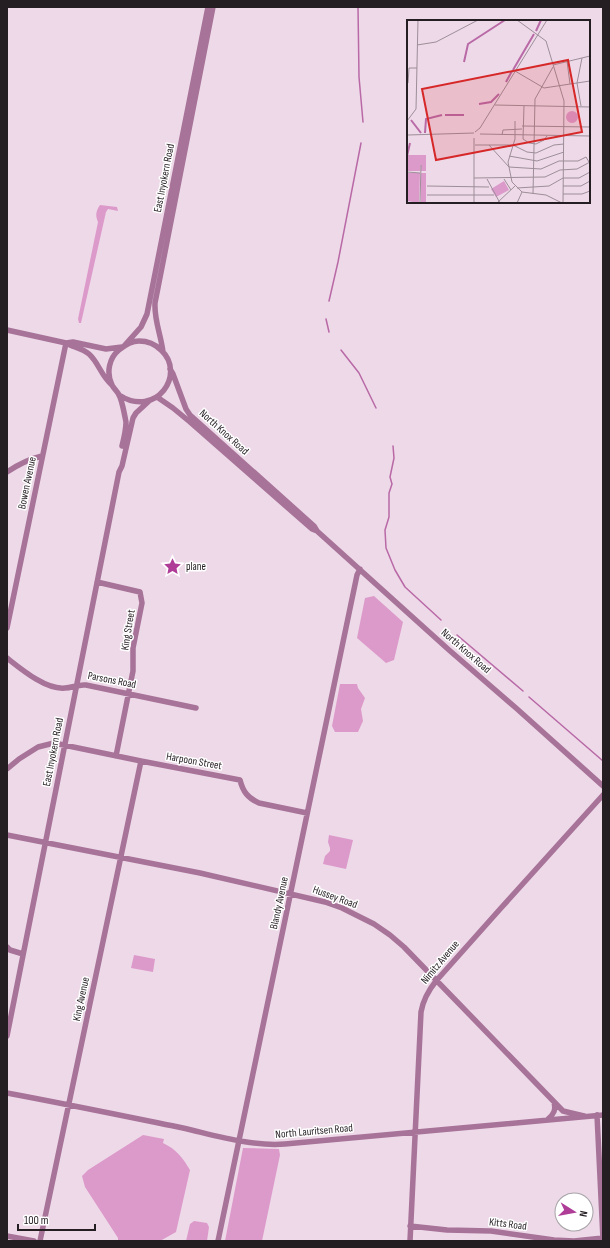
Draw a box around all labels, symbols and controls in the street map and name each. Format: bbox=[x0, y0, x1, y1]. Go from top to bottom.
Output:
inset map bbox=[407, 20, 590, 203]
street label: East Inyokern Road bbox=[151, 142, 177, 213]
street label: North Knox Road bbox=[197, 407, 252, 458]
street label: Bowen Avenue bbox=[15, 456, 39, 510]
place icon: plane bbox=[163, 556, 183, 576]
place label: plane bbox=[186, 560, 206, 573]
street label: King Street bbox=[118, 608, 138, 651]
street label: North Knox Road bbox=[438, 626, 494, 676]
street label: Parsons Road bbox=[87, 669, 138, 691]
street label: East Inyokern Road bbox=[40, 716, 66, 787]
street label: Harpoon Street bbox=[165, 750, 223, 772]
street label: Blandy Avenue bbox=[267, 876, 291, 930]
street label: Hussey Road bbox=[311, 883, 360, 911]
street label: Nimitz Avenue bbox=[418, 938, 462, 986]
street label: King Avenue bbox=[70, 976, 92, 1022]
street label: North Lauritsen Road bbox=[275, 1121, 354, 1141]
north arrow bbox=[554, 1192, 594, 1232]
scale bar bbox=[18, 1206, 95, 1232]
text: N bbox=[576, 1210, 590, 1218]
text: 100 m bbox=[24, 1213, 49, 1228]
street label: Kitts Road bbox=[488, 1215, 528, 1233]

